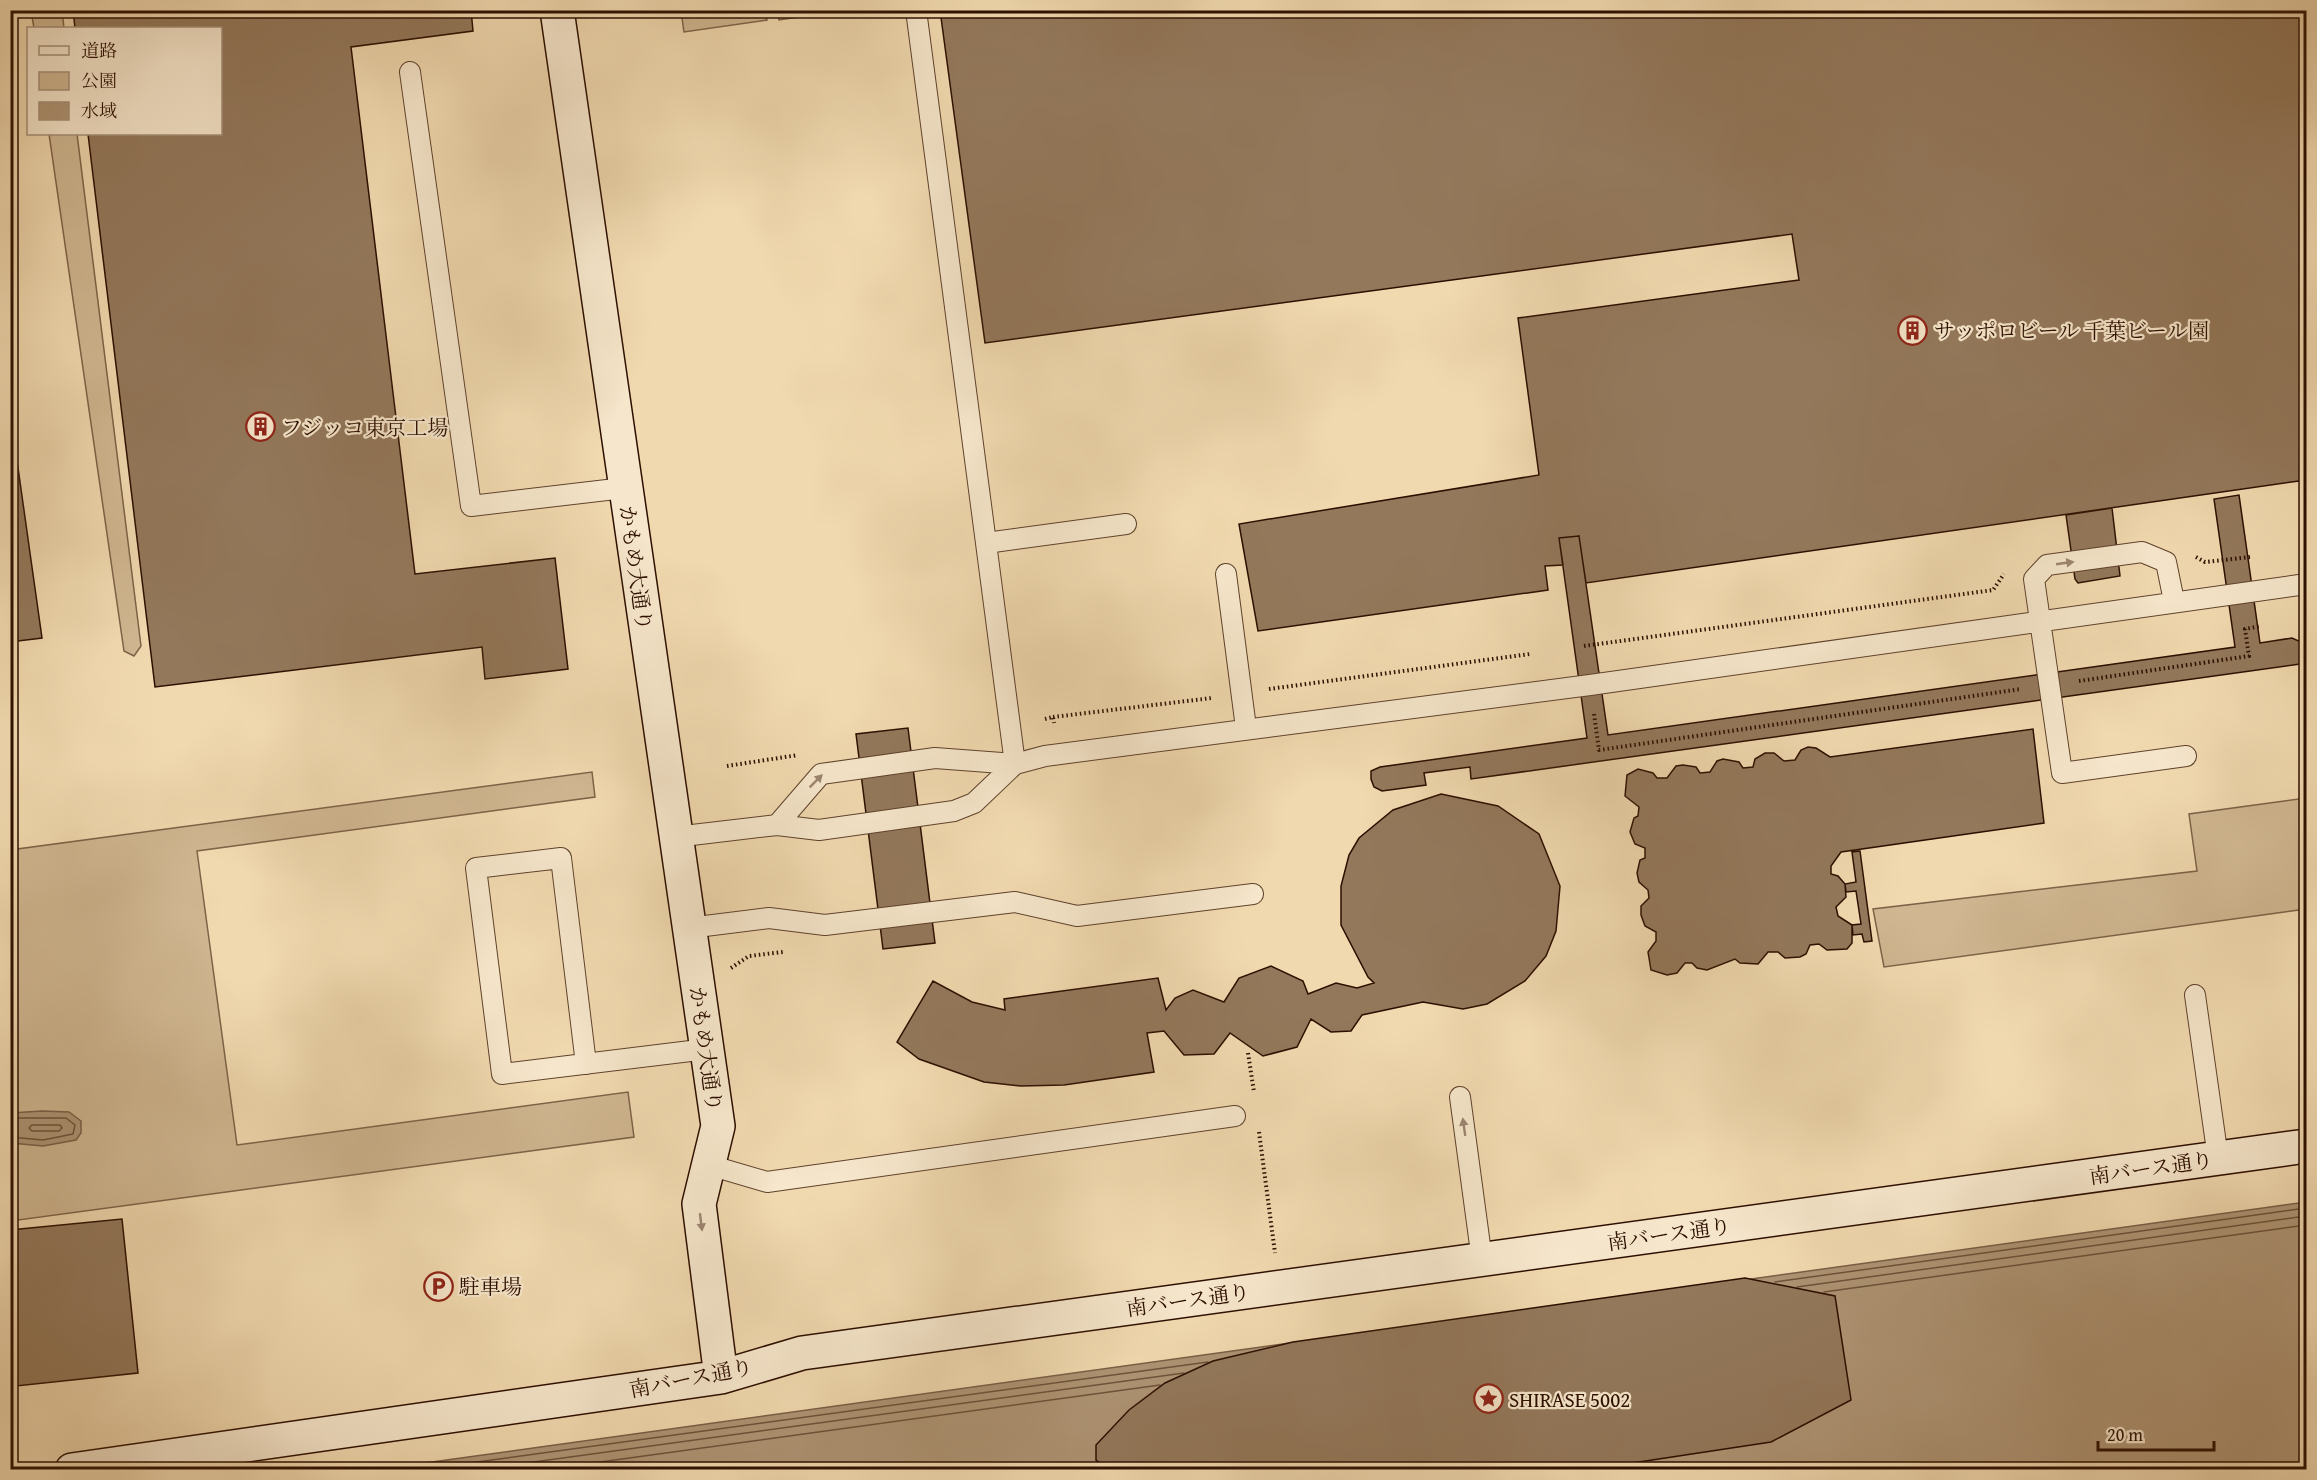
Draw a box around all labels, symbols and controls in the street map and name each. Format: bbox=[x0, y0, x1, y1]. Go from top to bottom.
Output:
legend bbox=[27, 27, 222, 135]
text: 道路 bbox=[81, 37, 117, 64]
text: 公園 bbox=[81, 67, 117, 94]
text: 水域 bbox=[81, 97, 117, 124]
building icon: サッポロビール 千葉ビール園 bbox=[1897, 314, 1929, 346]
place label: サッポロビール 千葉ビール園 bbox=[1934, 315, 2209, 346]
building icon: フジッコ東京工場 bbox=[244, 411, 276, 443]
place label: フジッコ東京工場 bbox=[281, 412, 448, 443]
street label: かもめ大通り bbox=[612, 503, 660, 633]
one-way arrow bbox=[2056, 558, 2075, 567]
one-way arrow bbox=[808, 774, 823, 788]
street label: かもめ大通り bbox=[682, 984, 730, 1114]
one-way arrow bbox=[1459, 1117, 1469, 1136]
street label: 南バース通り bbox=[2087, 1144, 2215, 1192]
street label: 南バース通り bbox=[1605, 1210, 1733, 1258]
one-way arrow bbox=[697, 1213, 706, 1232]
parking icon: 駐車場 bbox=[422, 1270, 454, 1302]
place label: 駐車場 bbox=[459, 1271, 522, 1302]
street label: 南バース通り bbox=[1124, 1276, 1252, 1324]
street label: 南バース通り bbox=[627, 1351, 755, 1405]
place icon: SHIRASE 5002 bbox=[1472, 1383, 1504, 1415]
place label: SHIRASE 5002 bbox=[1509, 1384, 1630, 1415]
scale bar bbox=[2098, 1414, 2214, 1452]
text: 20 m bbox=[2107, 1421, 2143, 1448]

